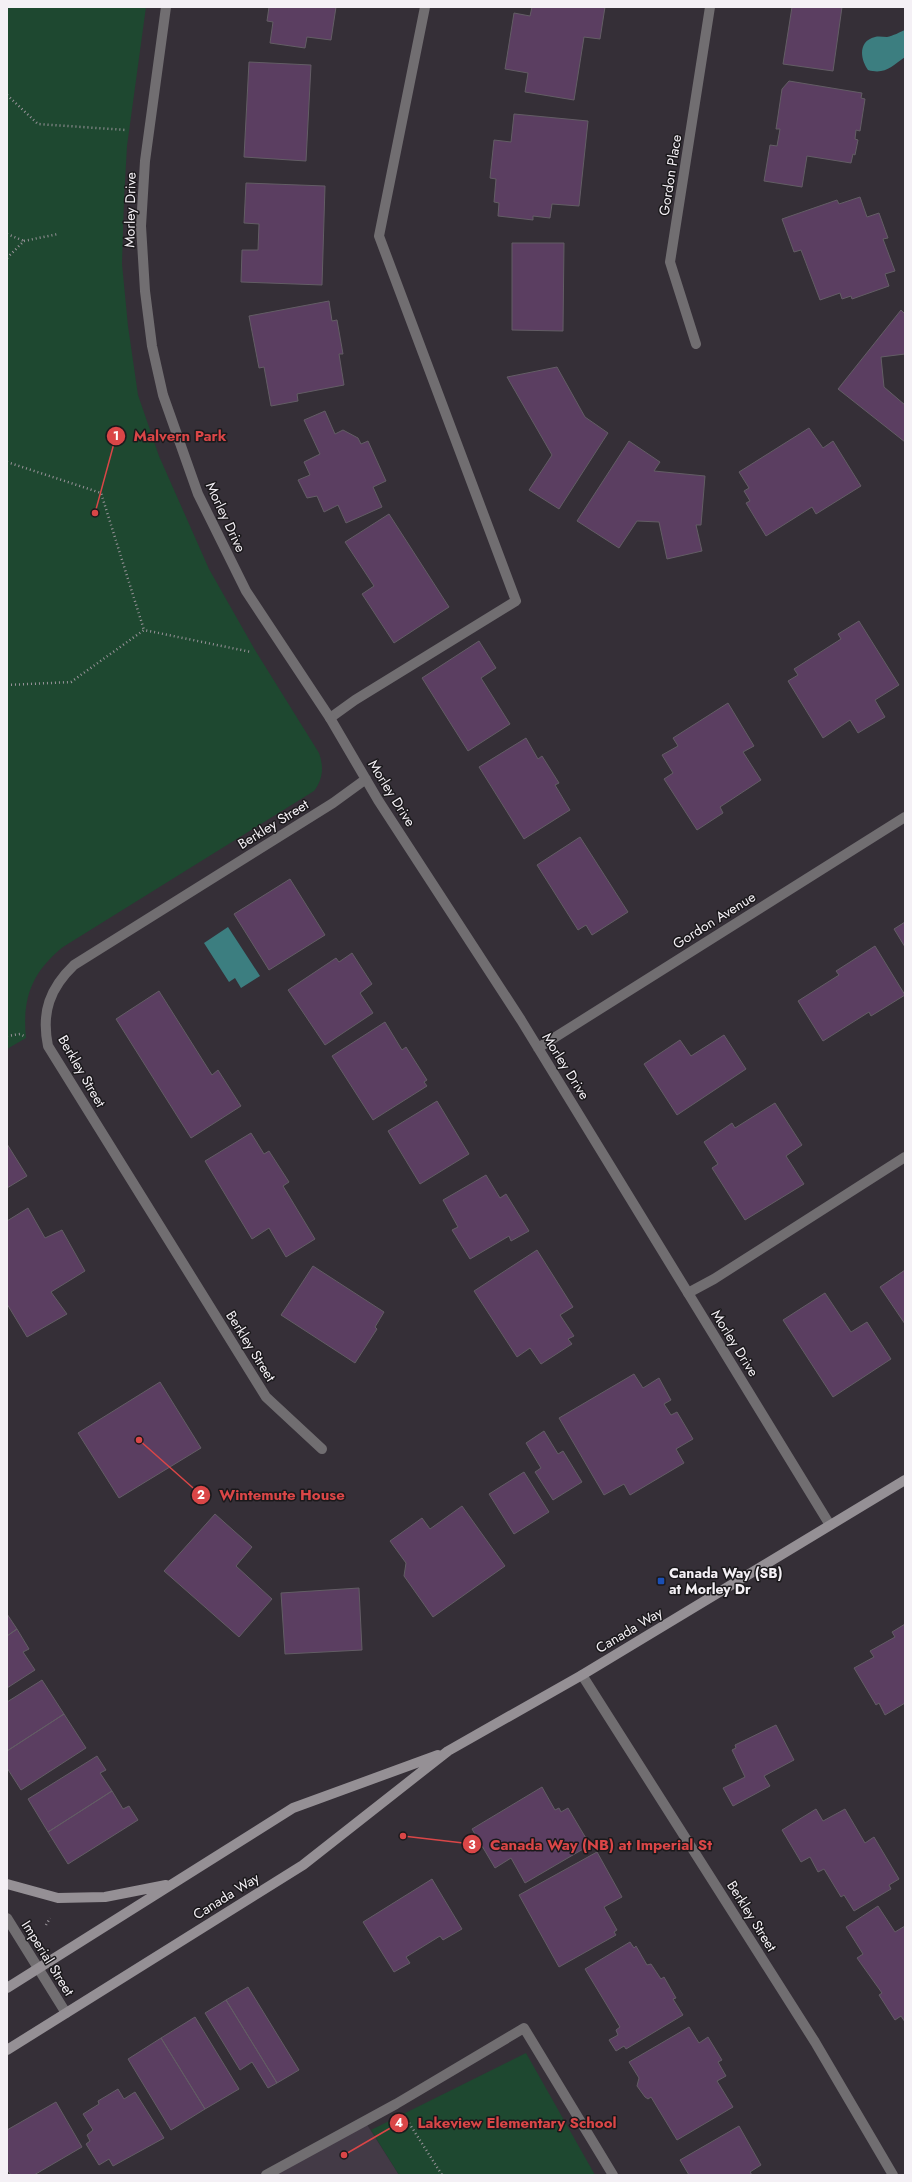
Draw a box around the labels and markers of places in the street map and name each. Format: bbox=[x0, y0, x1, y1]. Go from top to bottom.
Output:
callout: Malvern Park bbox=[106, 423, 235, 450]
callout: Wintemute House bbox=[191, 1481, 353, 1508]
place label: Canada Way (SB) at Morley Dr bbox=[669, 1563, 782, 1599]
marker: Canada Way (SB) at Morley Dr bbox=[656, 1576, 666, 1586]
callout: Canada Way (NB) at Imperial St bbox=[462, 1831, 720, 1858]
callout: Lakeview Elementary School bbox=[389, 2109, 624, 2136]

